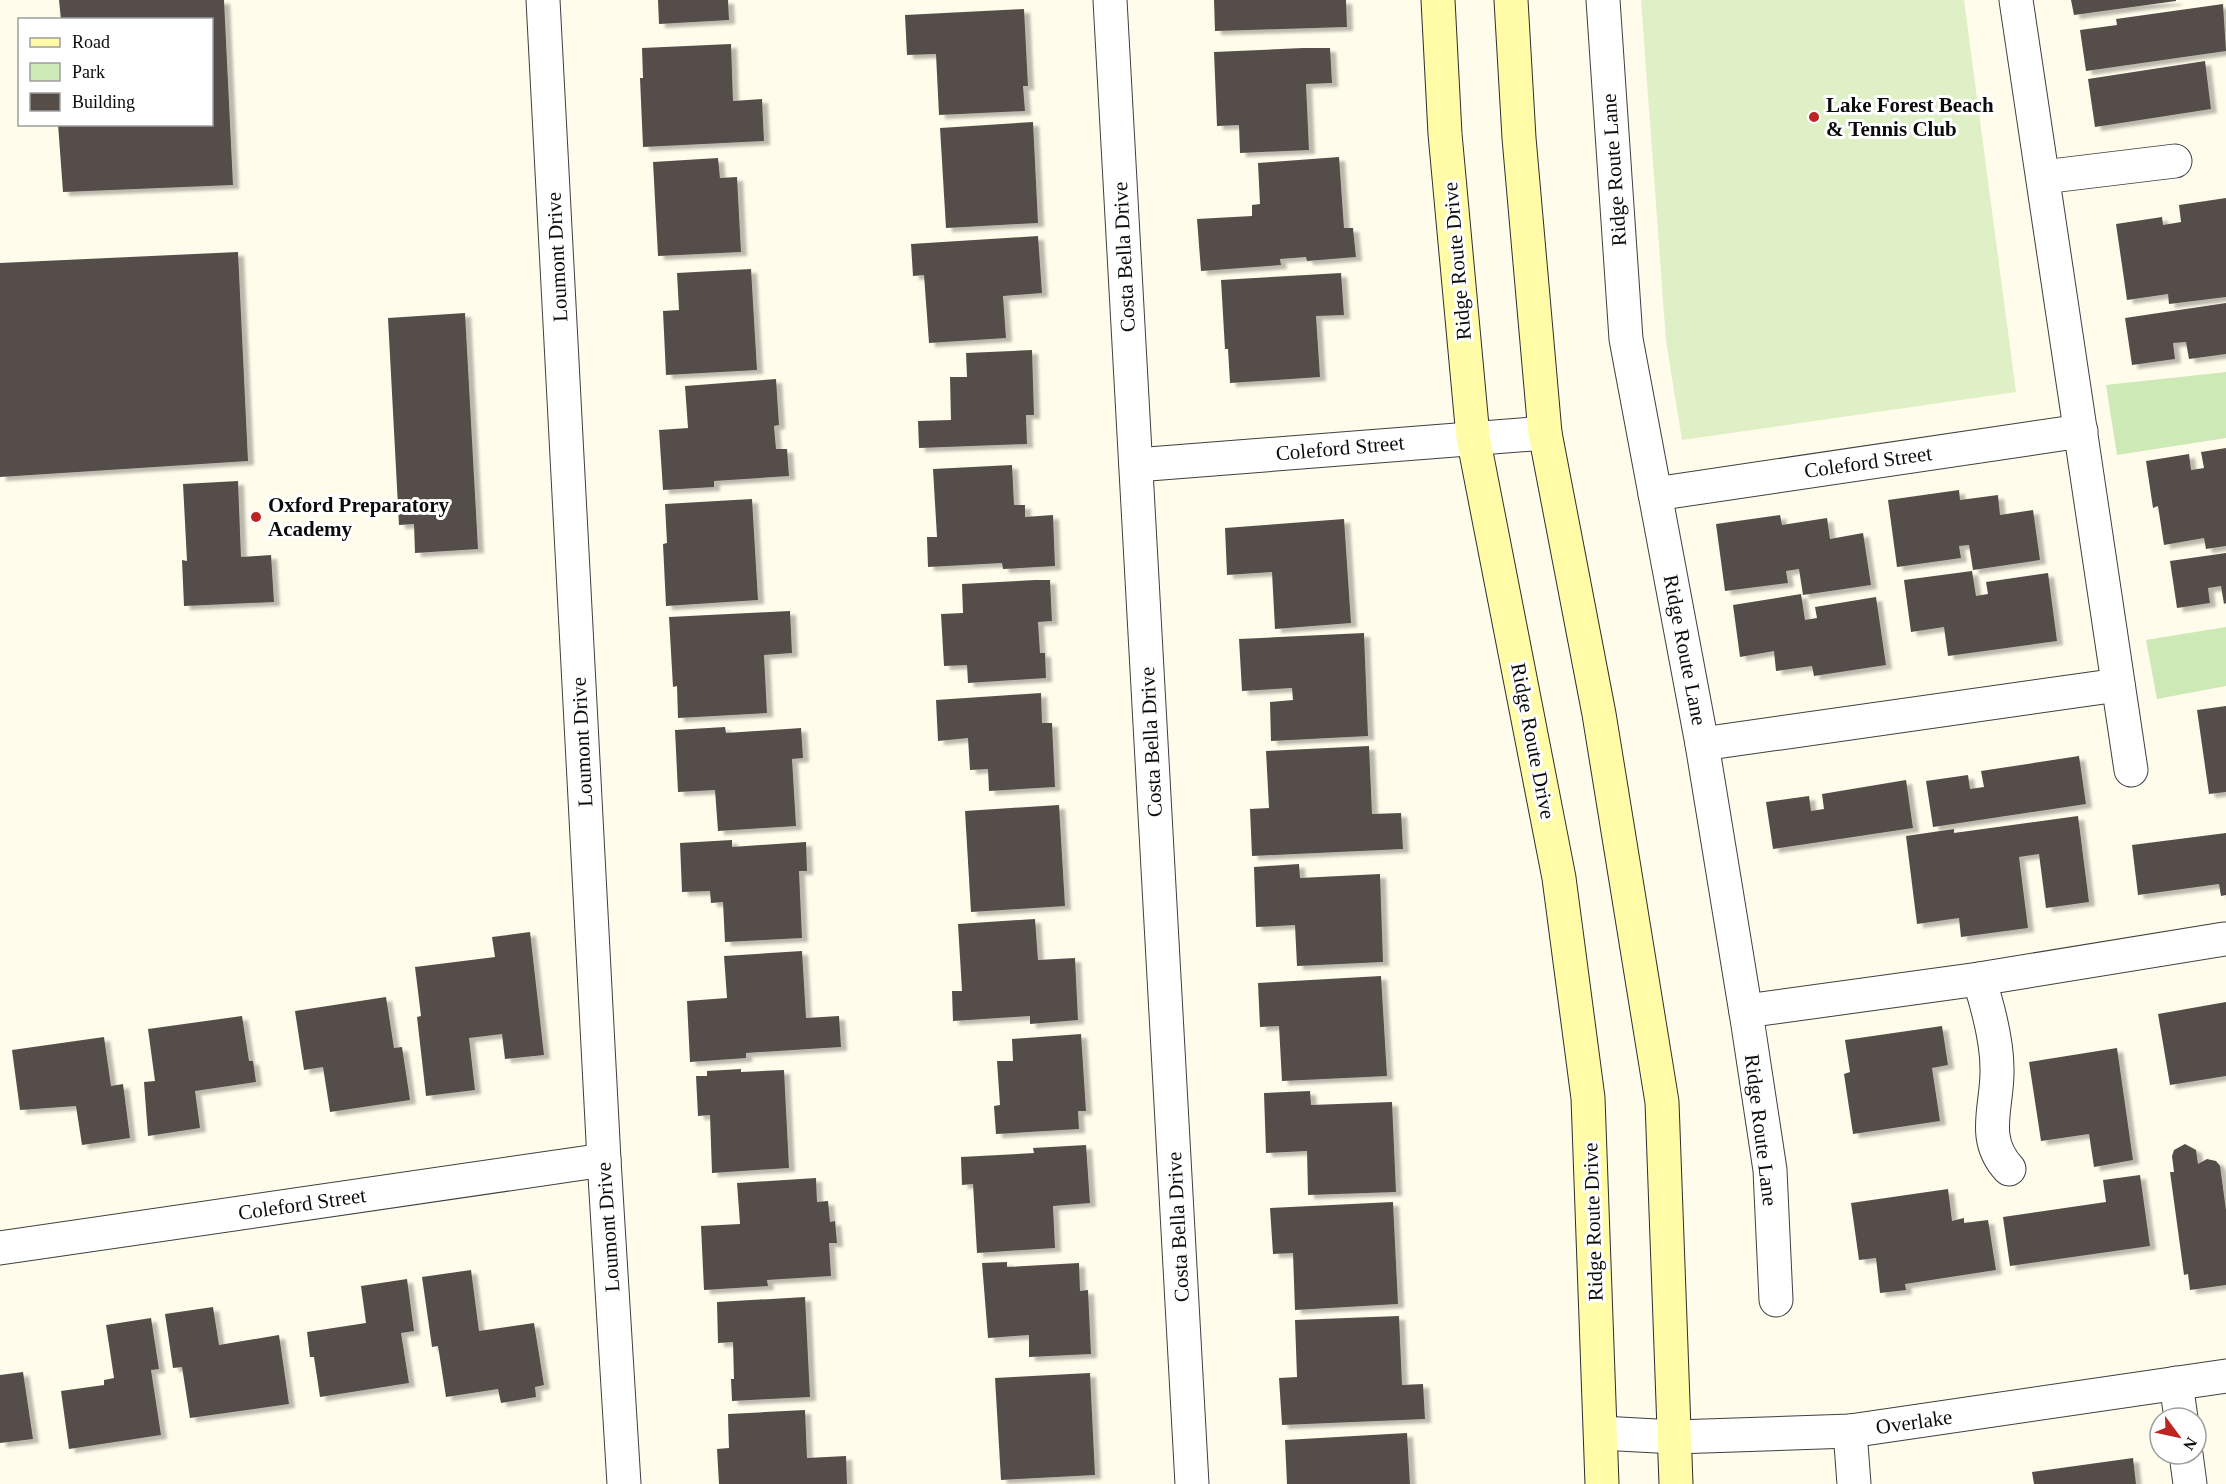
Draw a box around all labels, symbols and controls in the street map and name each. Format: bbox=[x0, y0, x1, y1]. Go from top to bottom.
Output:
legend bbox=[18, 18, 213, 126]
text: Road bbox=[72, 32, 110, 52]
text: Park bbox=[72, 62, 105, 82]
text: Building bbox=[72, 92, 135, 112]
street label: Ridge Route Lane bbox=[1597, 93, 1631, 247]
place label: Lake Forest Beach & Tennis Club bbox=[1826, 93, 1994, 141]
marker: Lake Forest Beach & Tennis Club bbox=[1807, 110, 1821, 124]
street label: Costa Bella Drive bbox=[1108, 181, 1140, 333]
street label: Ridge Route Drive bbox=[1438, 181, 1476, 341]
street label: Loumont Drive bbox=[542, 191, 572, 323]
street label: Coleford Street bbox=[1275, 430, 1405, 466]
street label: Coleford Street bbox=[1803, 441, 1934, 483]
place label: Oxford Preparatory Academy bbox=[268, 493, 449, 541]
marker: Oxford Preparatory Academy bbox=[249, 510, 263, 524]
street label: Ridge Route Lane bbox=[1659, 573, 1711, 727]
street label: Ridge Route Drive bbox=[1506, 661, 1560, 821]
street label: Costa Bella Drive bbox=[1135, 666, 1167, 818]
street label: Loumont Drive bbox=[567, 676, 597, 808]
street label: Ridge Route Lane bbox=[1740, 1053, 1782, 1207]
street label: Ridge Route Drive bbox=[1578, 1142, 1608, 1302]
street label: Costa Bella Drive bbox=[1162, 1151, 1194, 1303]
street label: Loumont Drive bbox=[591, 1161, 625, 1293]
street label: Coleford Street bbox=[237, 1183, 368, 1225]
street label: Overlake bbox=[1874, 1405, 1954, 1439]
north arrow bbox=[2148, 1406, 2208, 1466]
text: N bbox=[2180, 1434, 2200, 1454]

